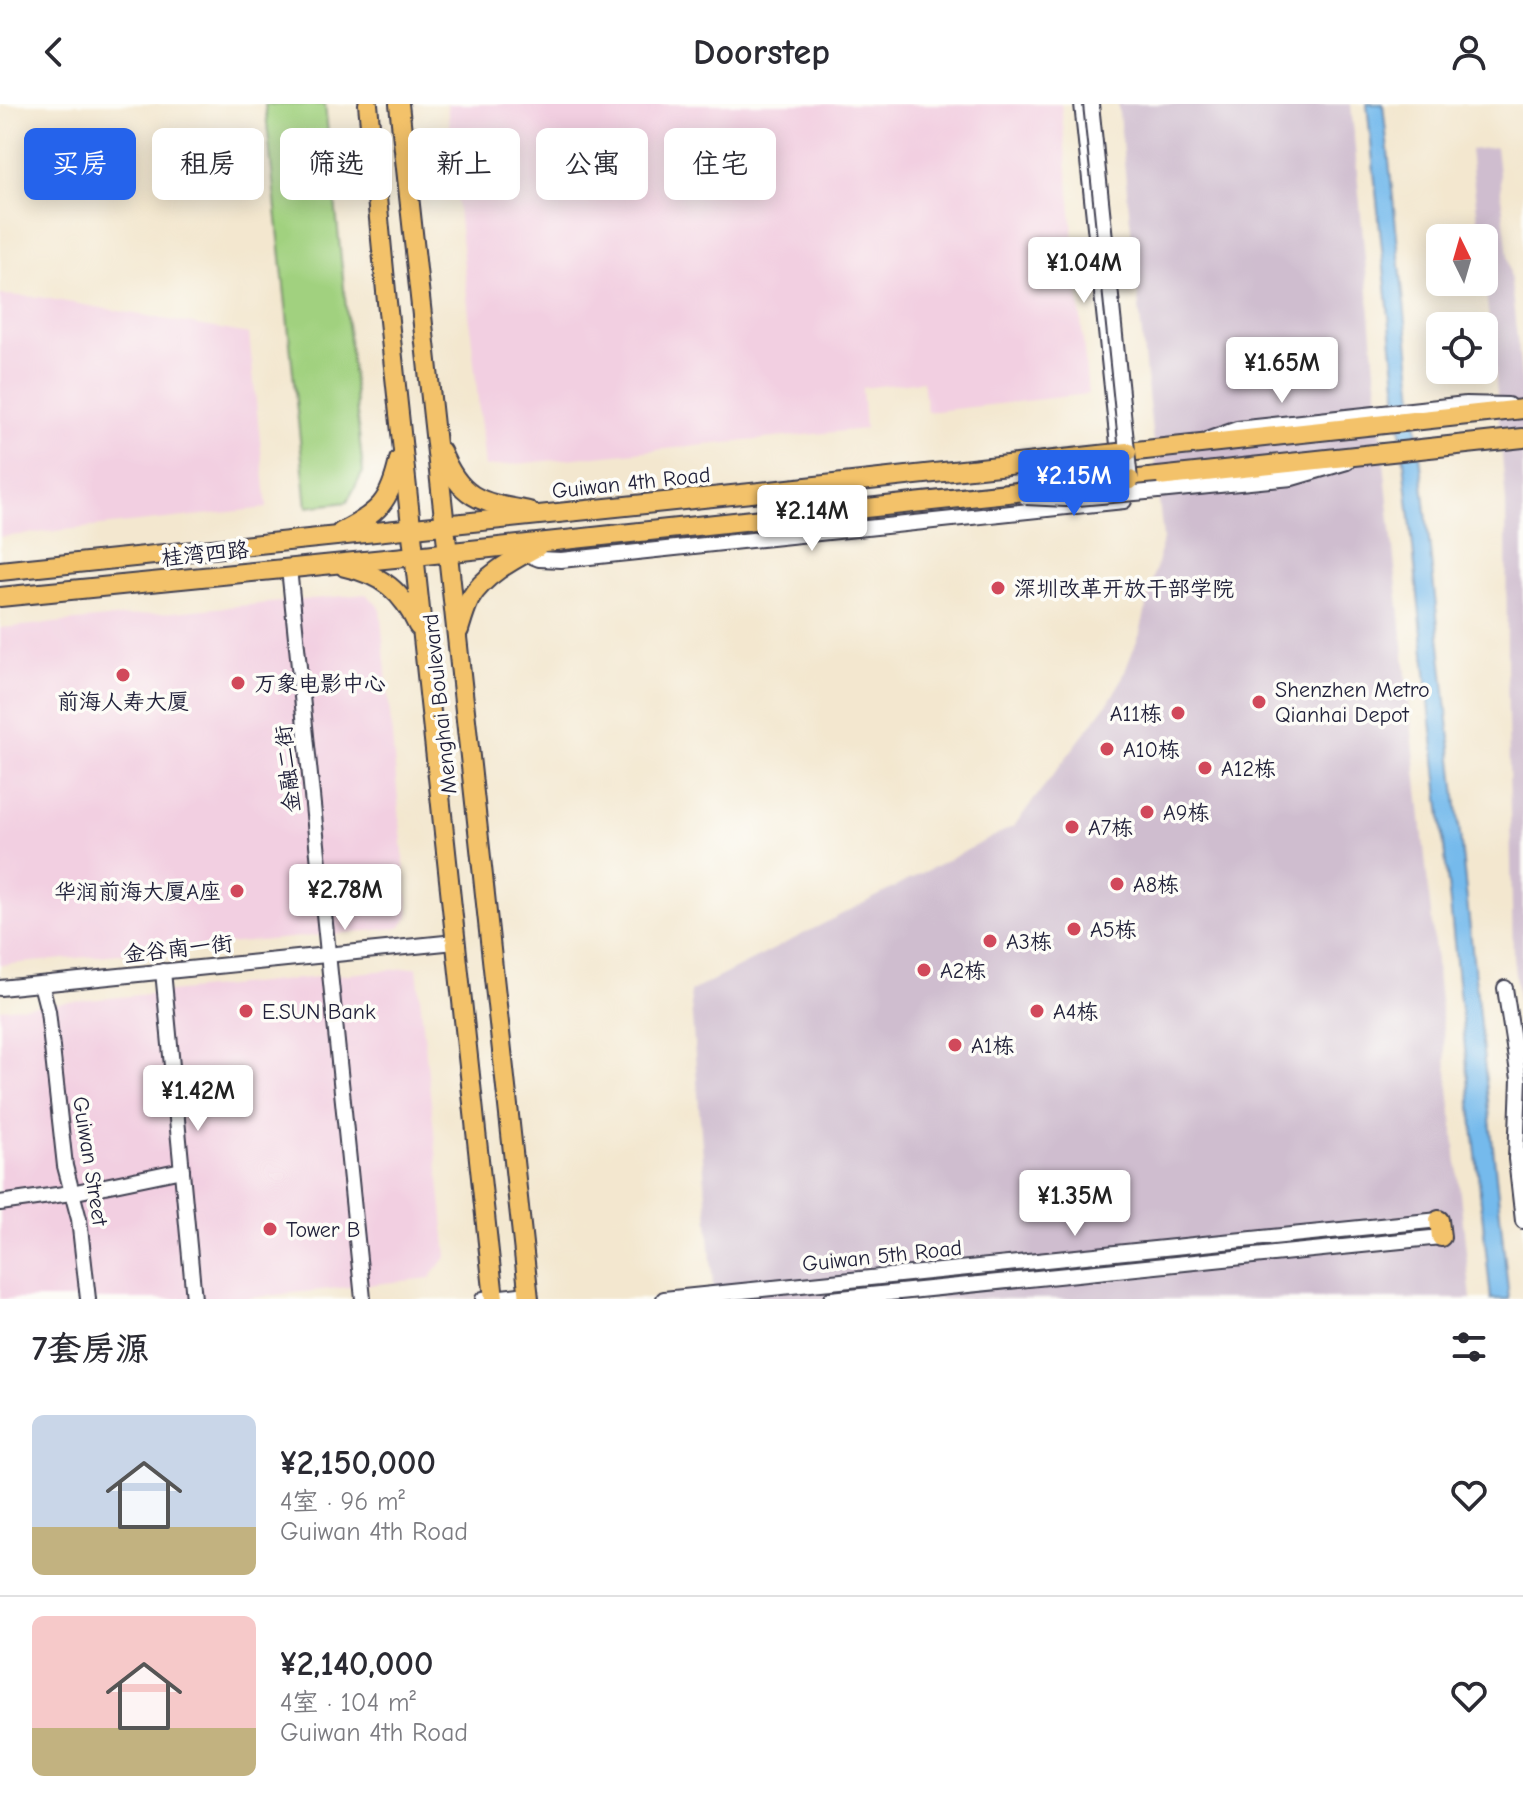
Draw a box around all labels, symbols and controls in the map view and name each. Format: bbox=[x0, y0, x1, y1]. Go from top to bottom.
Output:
icon: back bbox=[32, 30, 76, 74]
icon: person bbox=[1447, 30, 1491, 74]
text: Doorstep bbox=[693, 32, 830, 73]
chip: 买房 bbox=[24, 128, 136, 200]
chip: 租房 bbox=[152, 128, 264, 200]
chip: 筛选 bbox=[280, 128, 392, 200]
chip: 新上 bbox=[408, 128, 520, 200]
chip: 公寓 bbox=[536, 128, 648, 200]
chip: 住宅 bbox=[664, 128, 776, 200]
north arrow bbox=[1426, 224, 1498, 296]
map controls bbox=[1426, 224, 1498, 384]
pin: ¥1.04M bbox=[1019, 237, 1149, 305]
text: ¥1.04M bbox=[1046, 248, 1122, 278]
button: locate bbox=[1426, 312, 1498, 384]
pin: ¥1.65M bbox=[1217, 337, 1347, 405]
text: ¥1.65M bbox=[1244, 348, 1320, 378]
pin: ¥2.15M bbox=[1009, 450, 1139, 518]
text: ¥2.15M bbox=[1036, 461, 1112, 491]
street label: Guiwan 4th Road bbox=[551, 462, 712, 504]
pin: ¥2.14M bbox=[747, 485, 877, 553]
text: ¥2.14M bbox=[775, 496, 849, 526]
street label: 桂湾四路 bbox=[160, 536, 250, 572]
place label: 深圳改革开放干部学院 bbox=[1014, 576, 1234, 602]
marker: 深圳改革开放干部学院 bbox=[989, 579, 1007, 597]
street label: Menghai Boulevard bbox=[418, 613, 462, 795]
marker: 前海人寿大厦 bbox=[114, 666, 132, 684]
place label: 万象电影中心 bbox=[254, 671, 386, 697]
marker: 万象电影中心 bbox=[229, 674, 247, 692]
place label: Shenzhen Metro Qianhai Depot bbox=[1275, 677, 1430, 728]
place label: 前海人寿大厦 bbox=[57, 689, 189, 715]
marker: Shenzhen Metro Qianhai Depot bbox=[1250, 693, 1268, 711]
place label: A11栋 bbox=[1110, 701, 1162, 727]
marker: A11栋 bbox=[1169, 704, 1187, 722]
street label: 金融二街 bbox=[270, 724, 306, 814]
place label: A10栋 bbox=[1123, 737, 1180, 763]
marker: A10栋 bbox=[1098, 740, 1116, 758]
place label: A12栋 bbox=[1221, 756, 1276, 782]
marker: A12栋 bbox=[1196, 759, 1214, 777]
place label: A9栋 bbox=[1163, 800, 1209, 826]
marker: A9栋 bbox=[1138, 803, 1156, 821]
place label: A7栋 bbox=[1088, 815, 1133, 841]
marker: A7栋 bbox=[1063, 818, 1081, 836]
pin: ¥2.78M bbox=[280, 864, 410, 932]
place label: A8栋 bbox=[1133, 872, 1179, 898]
text: ¥2.78M bbox=[307, 875, 383, 905]
marker: A8栋 bbox=[1108, 875, 1126, 893]
place label: 华润前海大厦A座 bbox=[54, 879, 221, 905]
marker: 华润前海大厦A座 bbox=[228, 882, 246, 900]
place label: A5栋 bbox=[1090, 917, 1137, 943]
marker: A5栋 bbox=[1065, 920, 1083, 938]
place label: A3栋 bbox=[1006, 929, 1052, 955]
street label: 金谷南一街 bbox=[122, 930, 234, 968]
marker: A3栋 bbox=[981, 932, 999, 950]
place label: A2栋 bbox=[940, 958, 986, 984]
marker: A2栋 bbox=[915, 961, 933, 979]
place label: E.SUN Bank bbox=[262, 999, 376, 1025]
place label: A4栋 bbox=[1053, 999, 1098, 1025]
marker: E.SUN Bank bbox=[237, 1002, 255, 1020]
marker: A4栋 bbox=[1028, 1002, 1046, 1020]
place label: A1栋 bbox=[971, 1033, 1015, 1059]
marker: A1栋 bbox=[946, 1036, 964, 1054]
pin: ¥1.42M bbox=[133, 1065, 263, 1133]
text: ¥1.42M bbox=[161, 1076, 235, 1106]
street label: Guiwan Street bbox=[67, 1095, 113, 1228]
pin: ¥1.35M bbox=[1010, 1170, 1140, 1238]
text: ¥1.35M bbox=[1037, 1181, 1113, 1211]
place label: Tower B bbox=[286, 1217, 360, 1243]
marker: Tower B bbox=[261, 1220, 279, 1238]
street label: Guiwan 5th Road bbox=[801, 1235, 963, 1277]
icon: filters bbox=[1447, 1325, 1491, 1369]
text: 7套房源 bbox=[32, 1329, 149, 1369]
text: ¥2,150,000 bbox=[280, 1443, 436, 1483]
icon: home bbox=[96, 1447, 192, 1543]
icon: heart bbox=[1447, 1473, 1491, 1517]
text: 4室 · 96 m² bbox=[280, 1487, 405, 1517]
text: Guiwan 4th Road bbox=[280, 1517, 468, 1547]
text: ¥2,140,000 bbox=[280, 1644, 433, 1684]
icon: home bbox=[96, 1648, 192, 1744]
icon: heart bbox=[1447, 1674, 1491, 1718]
text: 4室 · 104 m² bbox=[280, 1688, 416, 1718]
text: Guiwan 4th Road bbox=[280, 1718, 468, 1748]

